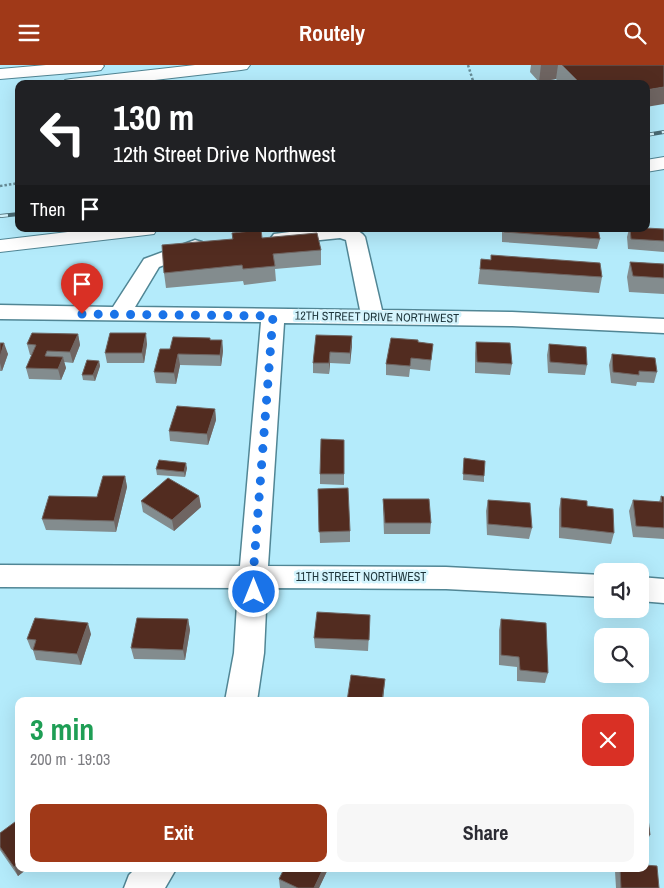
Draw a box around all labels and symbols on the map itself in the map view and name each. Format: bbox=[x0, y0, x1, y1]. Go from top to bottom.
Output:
pin bbox=[61, 263, 103, 314]
street label: 12TH STREET DRIVE NORTHWEST bbox=[295, 308, 459, 326]
position arrow bbox=[227, 565, 279, 617]
street label: 11TH STREET NORTHWEST bbox=[296, 569, 426, 585]

